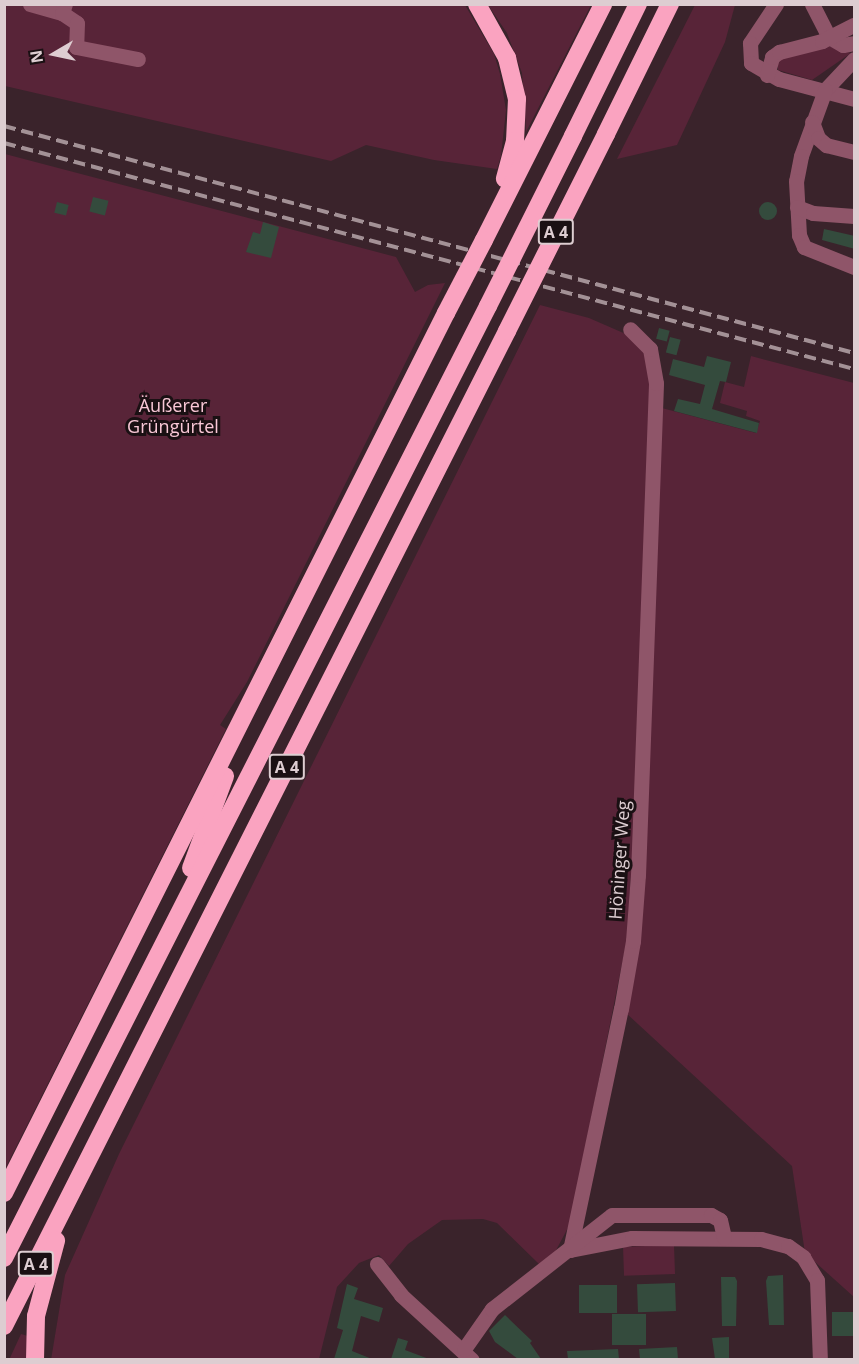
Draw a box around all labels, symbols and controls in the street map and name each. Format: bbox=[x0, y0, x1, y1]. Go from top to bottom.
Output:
north arrow bbox=[24, 24, 84, 84]
text: N bbox=[24, 49, 48, 65]
road number: A 4 bbox=[536, 219, 576, 245]
park label: Äußerer Grüngürtel bbox=[127, 395, 219, 438]
road number: A 4 bbox=[268, 754, 306, 780]
street label: Höninger Weg bbox=[604, 800, 634, 920]
road number: A 4 bbox=[16, 1251, 56, 1277]

